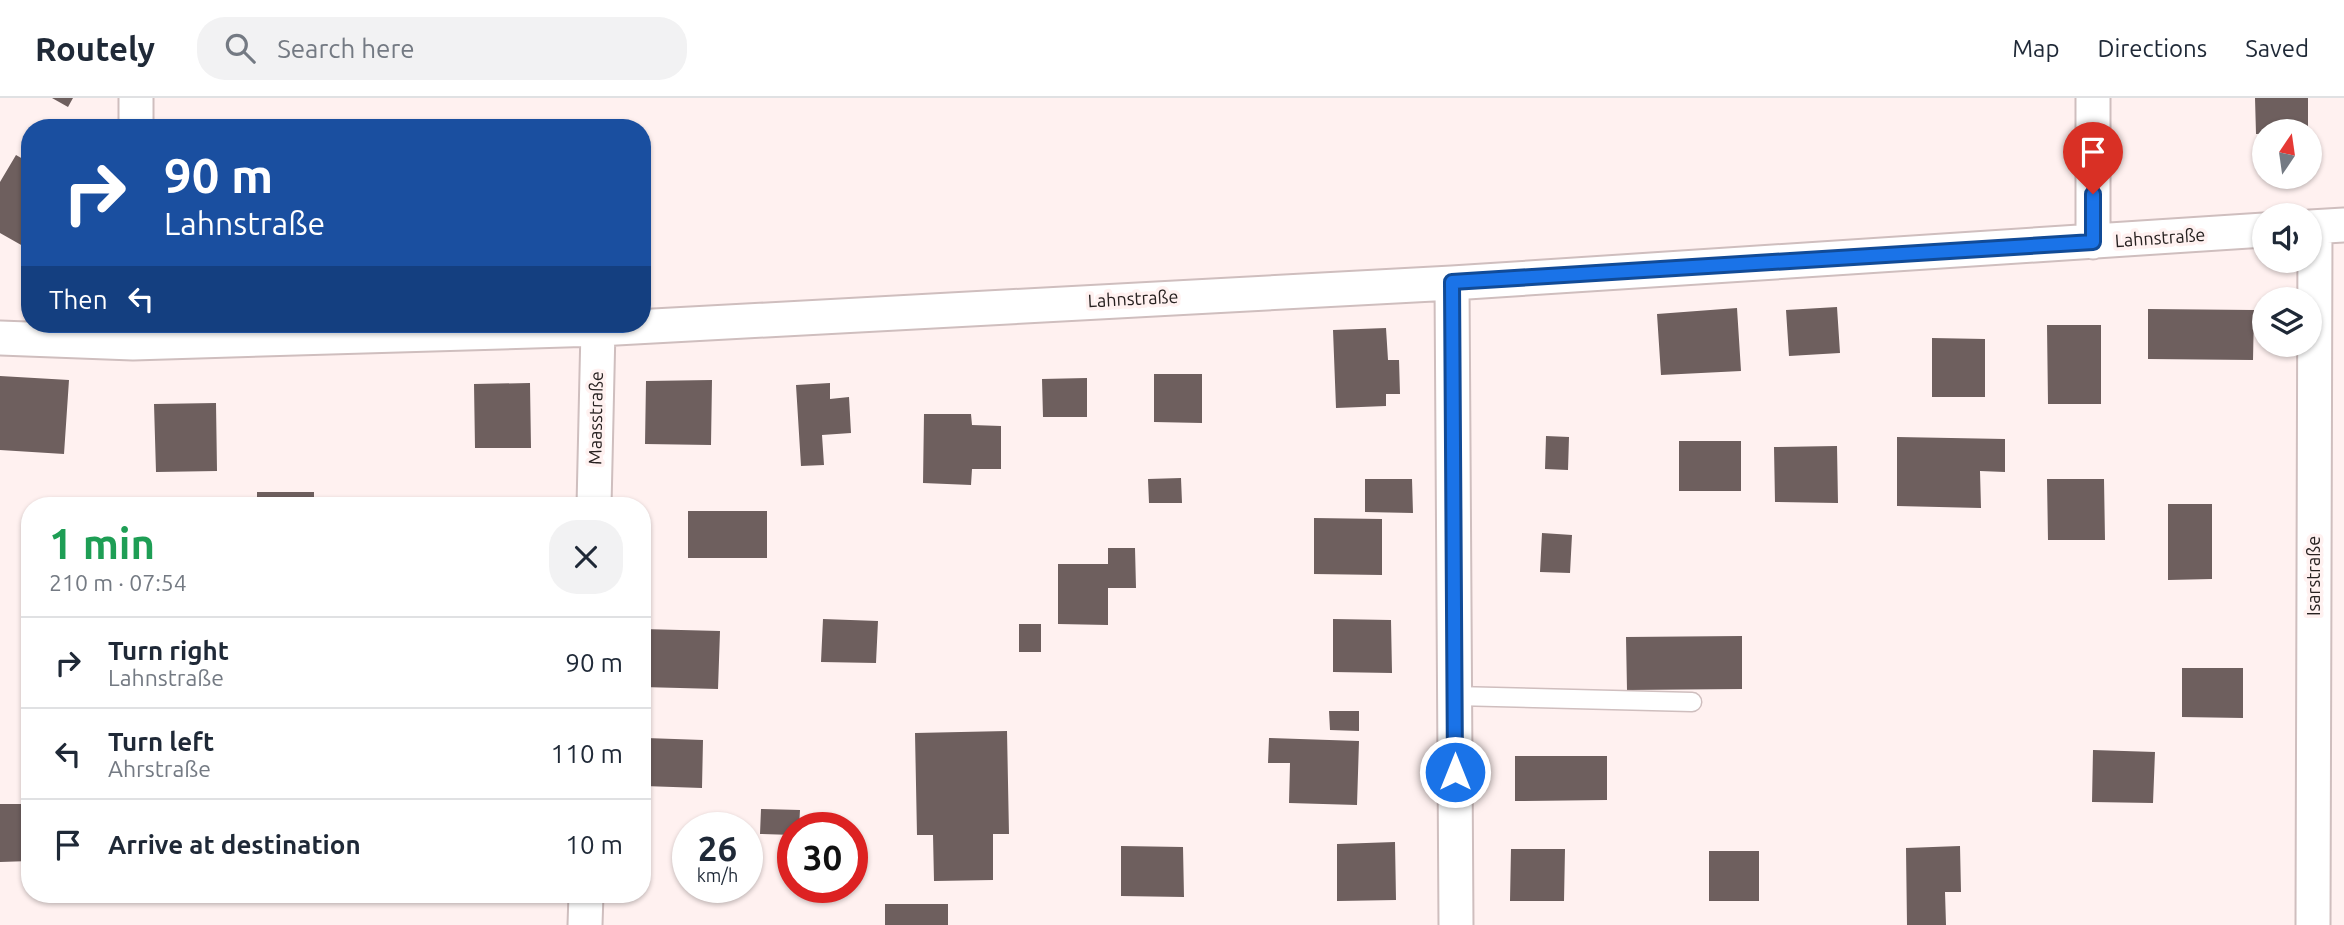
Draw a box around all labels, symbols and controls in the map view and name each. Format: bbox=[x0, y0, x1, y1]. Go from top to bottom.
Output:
search box bbox=[197, 17, 687, 80]
icon: search bbox=[221, 29, 259, 67]
text: Routely bbox=[35, 30, 155, 67]
text: Search here bbox=[277, 34, 415, 63]
text: Map bbox=[2012, 35, 2059, 62]
text: Directions bbox=[2097, 35, 2207, 62]
text: Saved bbox=[2245, 35, 2309, 62]
north arrow bbox=[2252, 119, 2322, 189]
map controls bbox=[2252, 119, 2322, 357]
pin bbox=[2063, 122, 2123, 194]
icon: arrive bbox=[2074, 133, 2112, 171]
icon: right bbox=[49, 147, 140, 238]
text: 90 m bbox=[164, 147, 273, 202]
button: sound bbox=[2252, 203, 2322, 273]
text: Lahnstraße bbox=[164, 205, 325, 241]
street label: Lahnstraße bbox=[2114, 224, 2206, 250]
icon: left bbox=[122, 280, 160, 318]
text: Then bbox=[49, 285, 108, 314]
street label: Lahnstraße bbox=[1087, 286, 1179, 310]
button: layers bbox=[2252, 287, 2322, 357]
street label: Maasstraße bbox=[584, 371, 606, 465]
text: 1 min bbox=[49, 520, 155, 567]
button: close bbox=[549, 520, 623, 594]
street label: Isarstraße bbox=[2303, 536, 2323, 616]
text: 210 m · 07:54 bbox=[49, 570, 187, 595]
text: Turn right bbox=[108, 636, 229, 665]
icon: right bbox=[49, 644, 87, 682]
text: 90 m bbox=[565, 648, 623, 677]
text: Lahnstraße bbox=[108, 665, 224, 690]
text: Turn left bbox=[108, 727, 214, 756]
icon: left bbox=[49, 735, 87, 773]
position arrow bbox=[1418, 735, 1492, 809]
text: 110 m bbox=[551, 739, 623, 768]
text: Ahrstraße bbox=[108, 756, 211, 781]
speed limit sign: 30 bbox=[777, 812, 868, 903]
icon: arrive bbox=[49, 826, 87, 864]
text: 26 bbox=[698, 828, 737, 868]
text: Arrive at destination bbox=[108, 830, 361, 859]
text: 10 m bbox=[565, 830, 623, 859]
text: km/h bbox=[697, 865, 738, 885]

